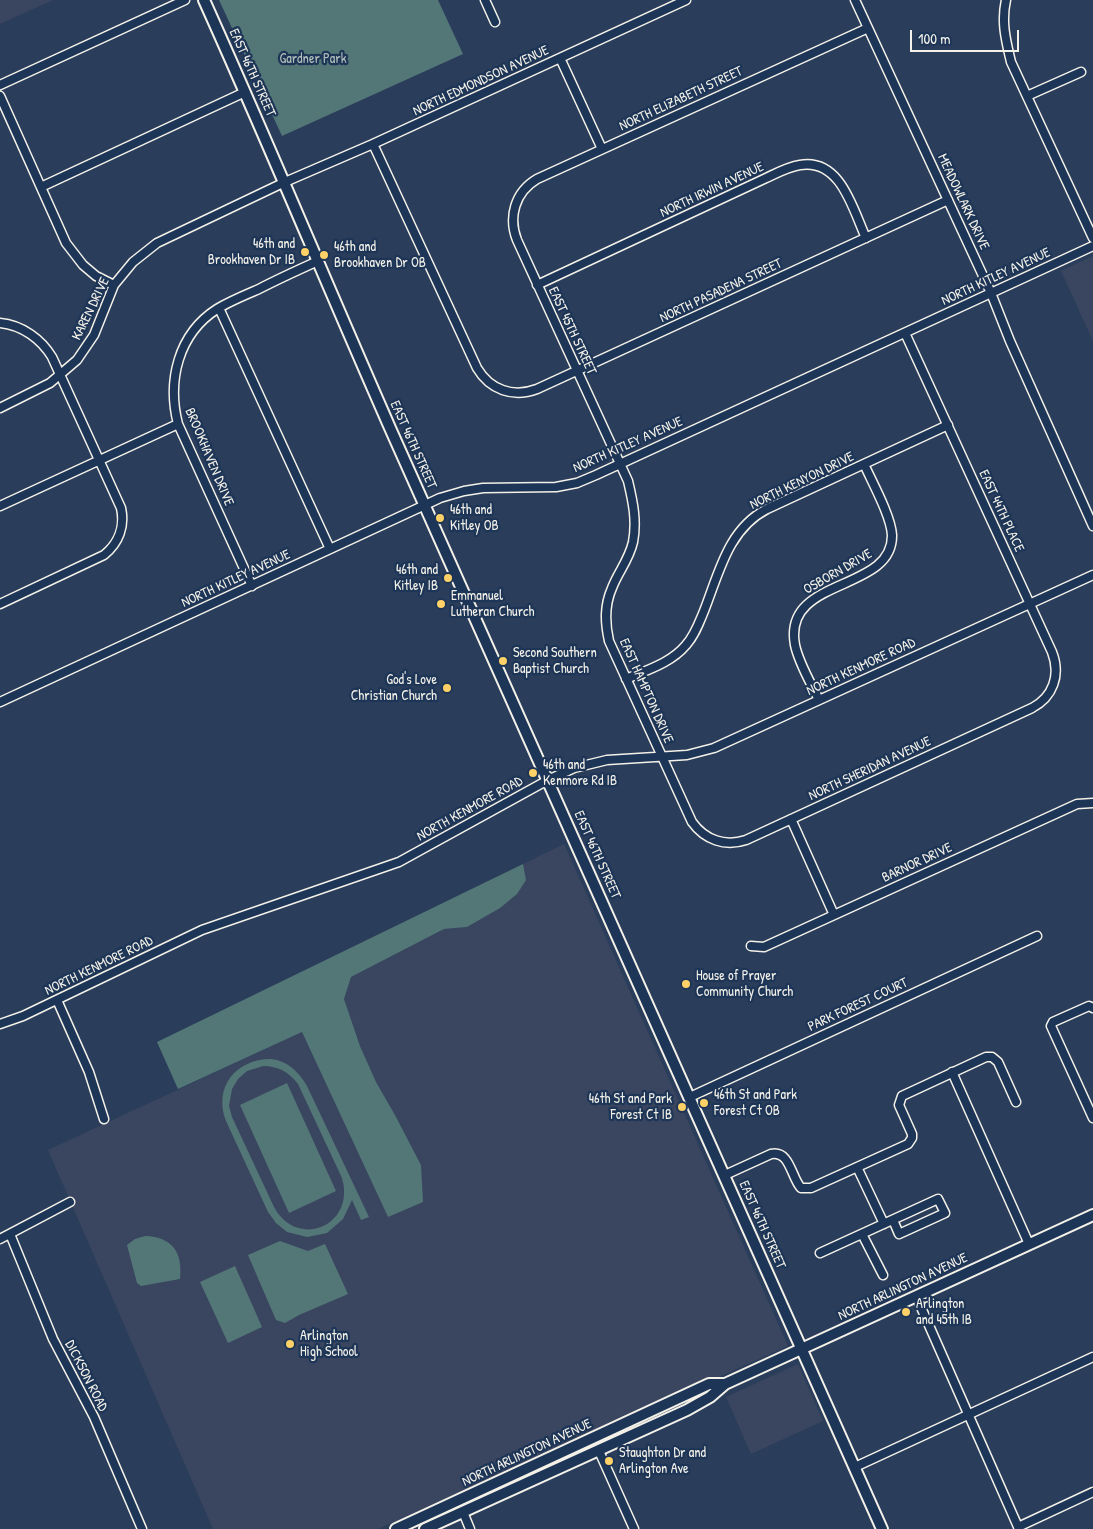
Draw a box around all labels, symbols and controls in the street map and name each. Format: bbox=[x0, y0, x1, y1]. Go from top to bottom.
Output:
scale bar bbox=[913, 20, 1022, 52]
street label: EAST 46TH STREET bbox=[225, 26, 279, 120]
text: 100 m bbox=[918, 28, 951, 49]
street label: NORTH EDMONDSON AVENUE bbox=[410, 42, 552, 120]
park label: Gardner Park bbox=[280, 51, 346, 67]
street label: NORTH ELIZABETH STREET bbox=[617, 63, 745, 135]
street label: MEADOWLARK DRIVE bbox=[933, 151, 993, 253]
street label: NORTH IRWIN AVENUE bbox=[658, 159, 766, 221]
place label: 46th and Brookhaven Dr IB bbox=[208, 236, 295, 268]
place label: 46th and Brookhaven Dr OB bbox=[334, 239, 426, 272]
street label: NORTH KITLEY AVENUE bbox=[939, 244, 1053, 310]
marker: 46th and Brookhaven Dr IB bbox=[299, 246, 311, 258]
marker: 46th and Brookhaven Dr OB bbox=[318, 249, 330, 261]
street label: NORTH PASADENA STREET bbox=[657, 255, 785, 327]
street label: KAREN DRIVE bbox=[69, 275, 113, 343]
street label: EAST 45TH STREET bbox=[544, 284, 600, 378]
street label: EAST 46TH STREET bbox=[386, 398, 440, 492]
street label: BROOKHAVEN DRIVE bbox=[181, 405, 237, 509]
street label: NORTH KITLEY AVENUE bbox=[571, 413, 685, 477]
street label: NORTH KENYON DRIVE bbox=[747, 448, 857, 514]
street label: EAST 44TH PLACE bbox=[975, 467, 1027, 555]
place label: 46th and Kitley OB bbox=[450, 502, 499, 534]
marker: 46th and Kitley OB bbox=[434, 512, 446, 524]
street label: NORTH KITLEY AVENUE bbox=[179, 546, 293, 612]
street label: OSBORN DRIVE bbox=[801, 546, 875, 598]
place label: 46th and Kitley IB bbox=[394, 562, 438, 594]
marker: 46th and Kitley IB bbox=[442, 572, 454, 584]
place label: Emmanuel Lutheran Church bbox=[451, 588, 534, 620]
marker: Emmanuel Lutheran Church bbox=[435, 598, 447, 610]
street label: NORTH KENMORE ROAD bbox=[804, 634, 918, 700]
street label: EAST HAMPTON DRIVE bbox=[615, 636, 677, 746]
place label: Second Southern Baptist Church bbox=[513, 645, 597, 678]
marker: Second Southern Baptist Church bbox=[497, 655, 509, 667]
place label: God's Love Christian Church bbox=[351, 672, 437, 704]
marker: God's Love Christian Church bbox=[441, 682, 453, 694]
street label: NORTH SHERIDAN AVENUE bbox=[806, 733, 934, 805]
place label: 46th and Kenmore Rd IB bbox=[543, 757, 617, 790]
marker: 46th and Kenmore Rd IB bbox=[527, 767, 539, 779]
street label: NORTH KENMORE ROAD bbox=[414, 773, 526, 845]
street label: EAST 46TH STREET bbox=[570, 808, 624, 902]
street label: BARNOR DRIVE bbox=[879, 839, 955, 887]
street label: NORTH KENMORE ROAD bbox=[42, 933, 156, 999]
place label: House of Prayer Community Church bbox=[696, 968, 793, 1000]
street label: PARK FOREST COURT bbox=[805, 975, 911, 1035]
marker: House of Prayer Community Church bbox=[680, 978, 692, 990]
place label: 46th St and Park Forest Ct OB bbox=[714, 1087, 797, 1120]
place label: 46th St and Park Forest Ct IB bbox=[589, 1091, 672, 1124]
marker: 46th St and Park Forest Ct OB bbox=[698, 1097, 710, 1109]
marker: 46th St and Park Forest Ct IB bbox=[676, 1101, 688, 1113]
street label: EAST 46TH STREET bbox=[735, 1178, 789, 1272]
street label: NORTH ARLINGTON AVENUE bbox=[836, 1250, 970, 1324]
place label: Arlington and 45th IB bbox=[916, 1296, 972, 1328]
marker: Arlington and 45th IB bbox=[900, 1306, 912, 1318]
place label: Arlington High School bbox=[300, 1328, 358, 1360]
street label: DICKSON ROAD bbox=[61, 1338, 111, 1414]
marker: Arlington High School bbox=[284, 1338, 296, 1350]
street label: NORTH ARLINGTON AVENUE bbox=[460, 1416, 594, 1490]
place label: Staughton Dr and Arlington Ave bbox=[619, 1445, 706, 1478]
marker: Staughton Dr and Arlington Ave bbox=[603, 1455, 615, 1467]

